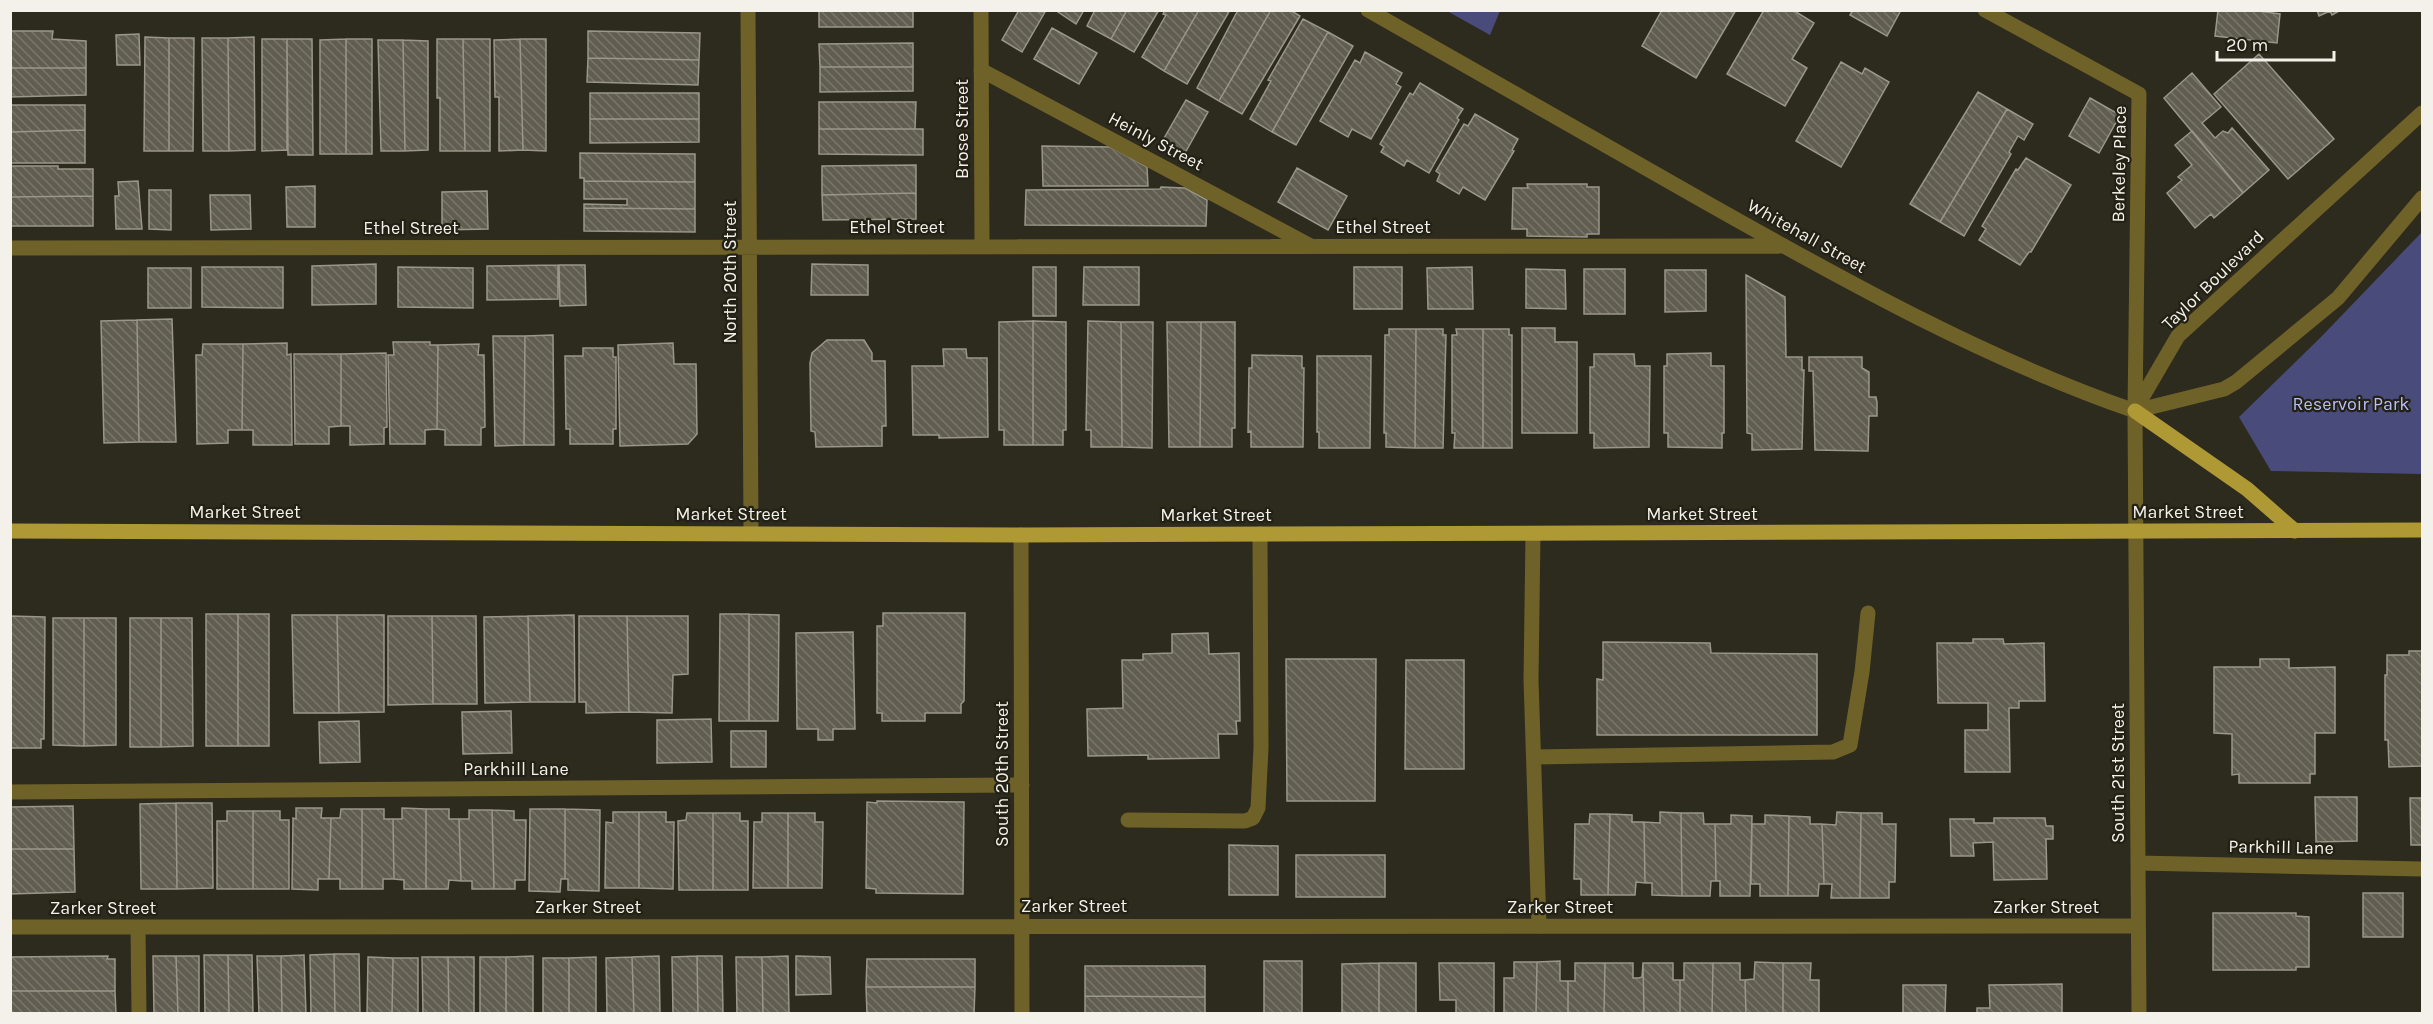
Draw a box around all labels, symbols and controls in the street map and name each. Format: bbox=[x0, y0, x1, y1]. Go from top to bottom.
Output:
scale bar bbox=[2217, 24, 2334, 62]
text: 20 m bbox=[2226, 34, 2268, 56]
street label: Brose Street bbox=[951, 79, 973, 179]
street label: Berkeley Place bbox=[2107, 105, 2131, 223]
street label: Heinly Street bbox=[1105, 107, 1208, 175]
street label: Whitehall Street bbox=[1744, 194, 1871, 278]
street label: North 20th Street bbox=[719, 200, 741, 344]
street label: Ethel Street bbox=[849, 216, 945, 238]
street label: Ethel Street bbox=[1335, 216, 1431, 238]
street label: Ethel Street bbox=[363, 217, 459, 239]
street label: Taylor Boulevard bbox=[2157, 226, 2269, 334]
park label: Reservoir Park bbox=[2292, 393, 2410, 415]
street label: Market Street bbox=[189, 501, 301, 523]
street label: Market Street bbox=[2132, 501, 2244, 523]
street label: Market Street bbox=[675, 503, 787, 525]
street label: Market Street bbox=[1646, 503, 1758, 525]
street label: Market Street bbox=[1160, 504, 1272, 526]
street label: South 20th Street bbox=[991, 701, 1013, 847]
street label: South 21st Street bbox=[2107, 703, 2129, 843]
street label: Parkhill Lane bbox=[463, 758, 569, 780]
street label: Parkhill Lane bbox=[2228, 835, 2334, 859]
street label: Zarker Street bbox=[1021, 895, 1128, 917]
street label: Zarker Street bbox=[535, 896, 642, 918]
street label: Zarker Street bbox=[1507, 896, 1614, 918]
street label: Zarker Street bbox=[1993, 896, 2100, 918]
street label: Zarker Street bbox=[50, 897, 157, 919]

